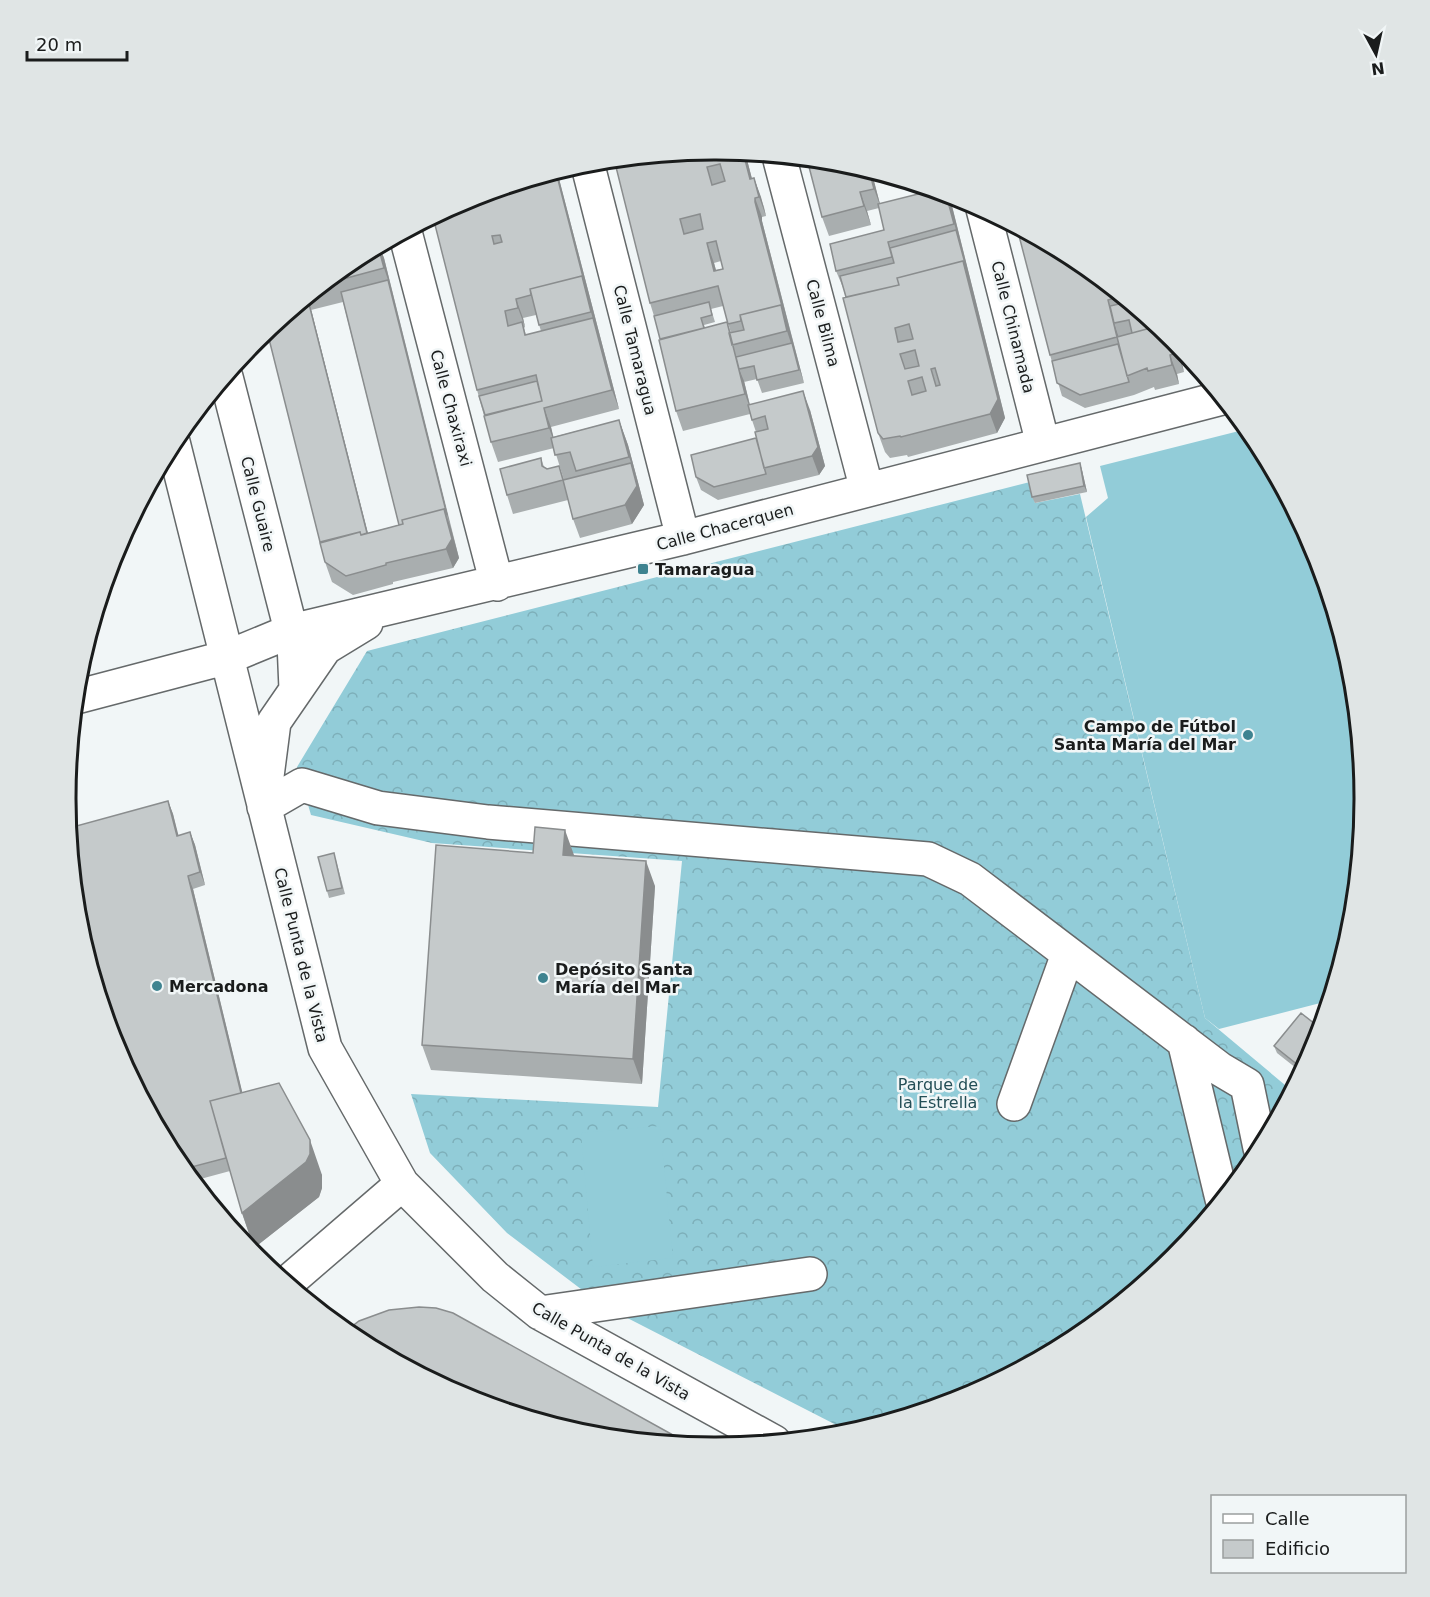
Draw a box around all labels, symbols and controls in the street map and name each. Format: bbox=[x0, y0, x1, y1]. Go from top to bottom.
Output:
scale bar bbox=[27, 24, 128, 62]
north arrow bbox=[1346, 24, 1406, 84]
text: 20 m bbox=[36, 34, 82, 55]
text: N bbox=[1370, 58, 1386, 79]
street label: Calle Chinamada bbox=[987, 259, 1039, 395]
street label: Calle Bilma bbox=[802, 277, 844, 369]
street label: Calle Tamaragua bbox=[610, 283, 660, 417]
street label: Calle Chaxiraxi bbox=[426, 348, 476, 468]
street label: Calle Guaire bbox=[237, 454, 279, 554]
street label: Calle Chacerquen bbox=[654, 500, 796, 554]
place label: Tamaragua bbox=[655, 560, 754, 579]
marker: Tamaragua bbox=[636, 562, 650, 576]
place label: Campo de Fútbol Santa María del Mar bbox=[1054, 717, 1236, 754]
marker: Campo de Fútbol Santa María del Mar bbox=[1241, 728, 1255, 742]
street label: Calle Punta de la Vista bbox=[270, 866, 332, 1044]
place label: Depósito Santa María del Mar bbox=[555, 960, 693, 997]
marker: Depósito Santa María del Mar bbox=[536, 971, 550, 985]
place label: Mercadona bbox=[169, 977, 269, 996]
marker: Mercadona bbox=[150, 979, 164, 993]
park label: Parque de la Estrella bbox=[898, 1075, 978, 1112]
street label: Calle Punta de la Vista bbox=[529, 1298, 693, 1404]
legend bbox=[1211, 1495, 1406, 1573]
text: Calle bbox=[1265, 1508, 1310, 1529]
text: Edificio bbox=[1265, 1538, 1330, 1559]

